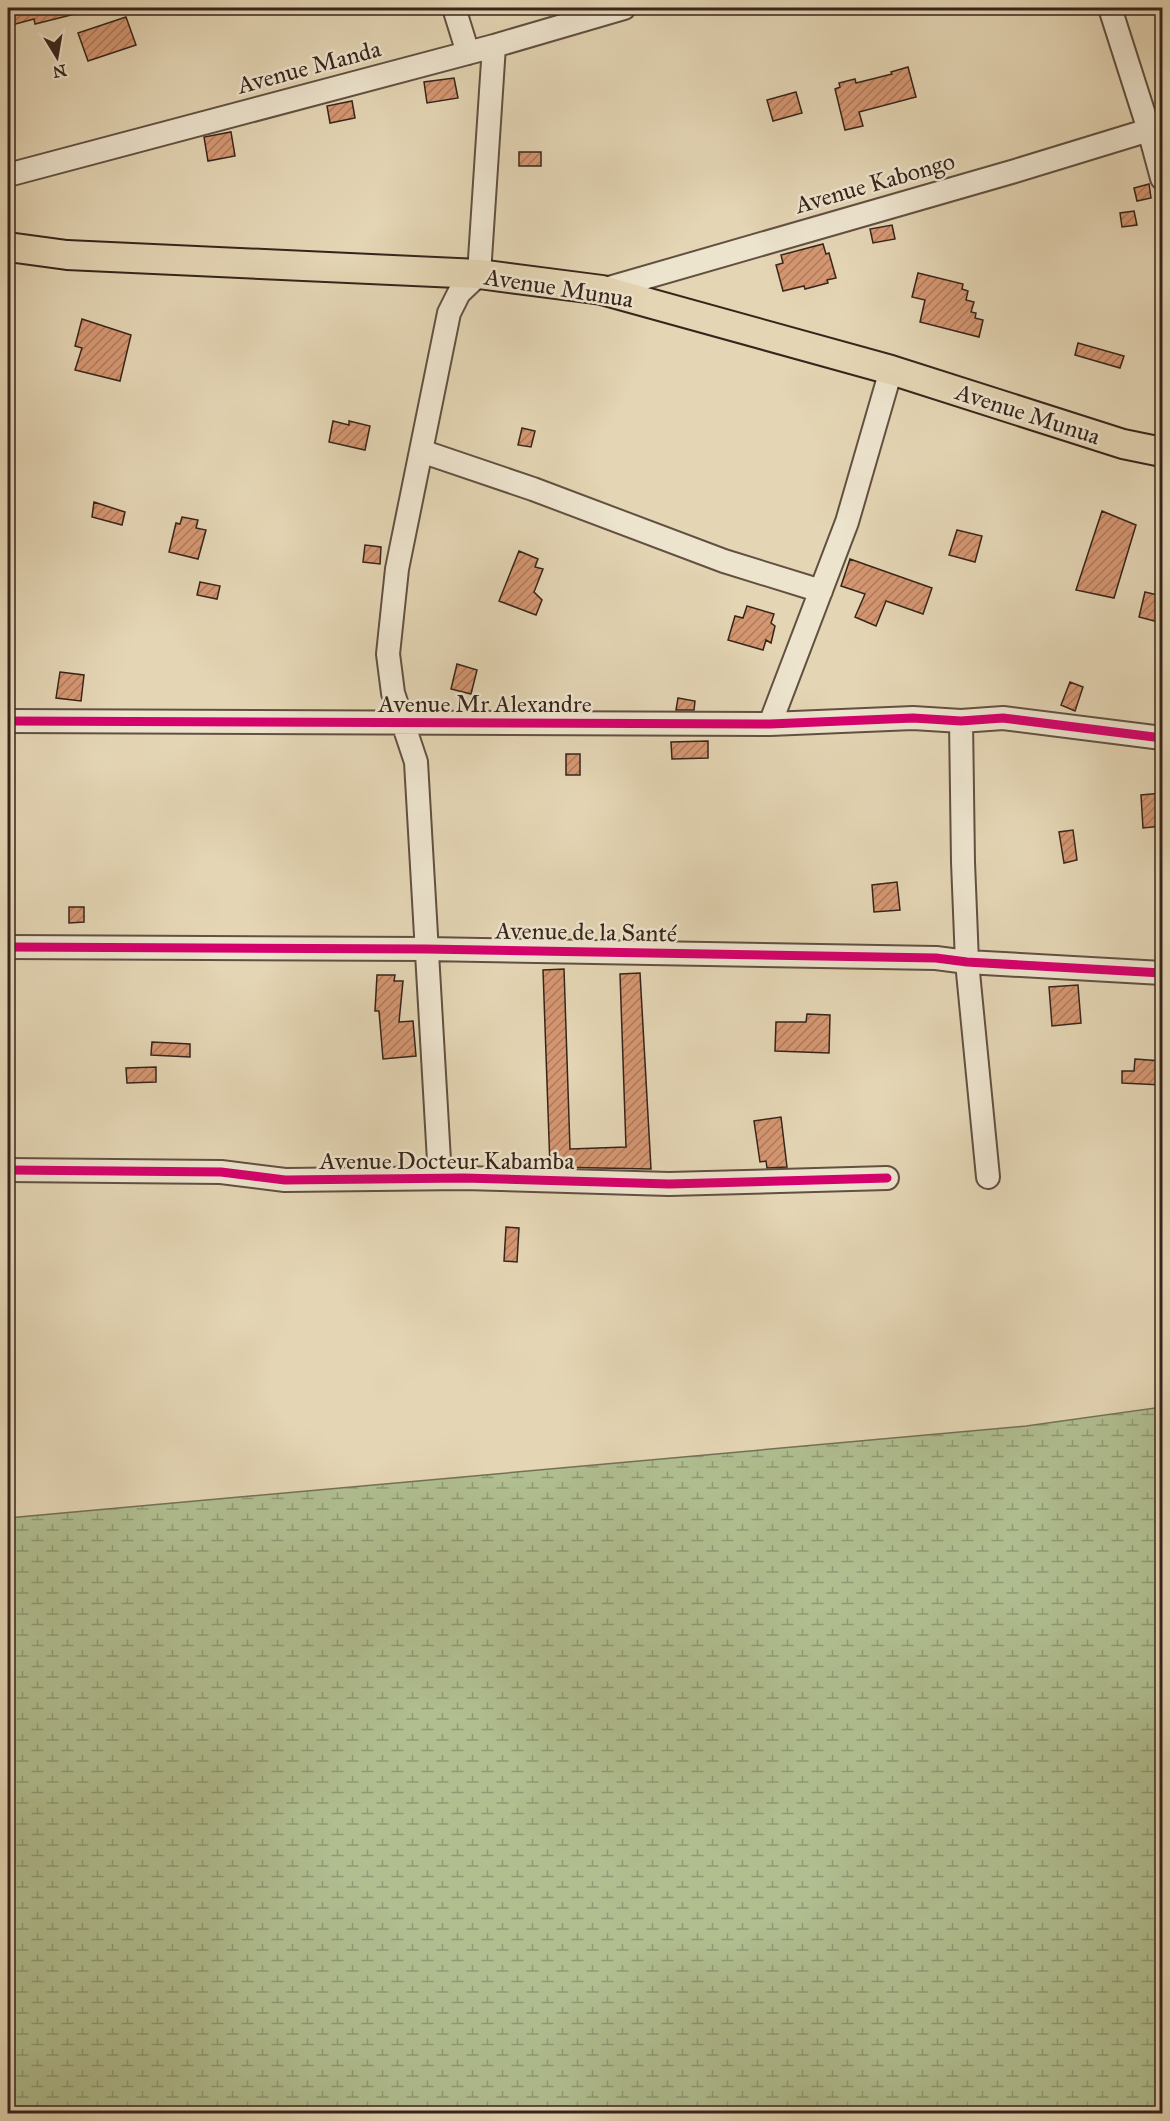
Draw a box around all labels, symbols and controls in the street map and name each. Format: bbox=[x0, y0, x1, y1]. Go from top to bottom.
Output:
north arrow bbox=[27, 27, 87, 87]
street label: Avenue Manda bbox=[233, 33, 385, 101]
text: N bbox=[51, 61, 68, 82]
street label: Avenue Kabongo bbox=[791, 146, 958, 220]
street label: Avenue Munua bbox=[481, 261, 636, 315]
street label: Avenue Munua bbox=[951, 376, 1105, 452]
street label: Avenue Mr Alexandre bbox=[377, 689, 592, 719]
street label: Avenue de la Santé bbox=[494, 915, 677, 949]
street label: Avenue Docteur Kabamba bbox=[319, 1146, 575, 1176]

